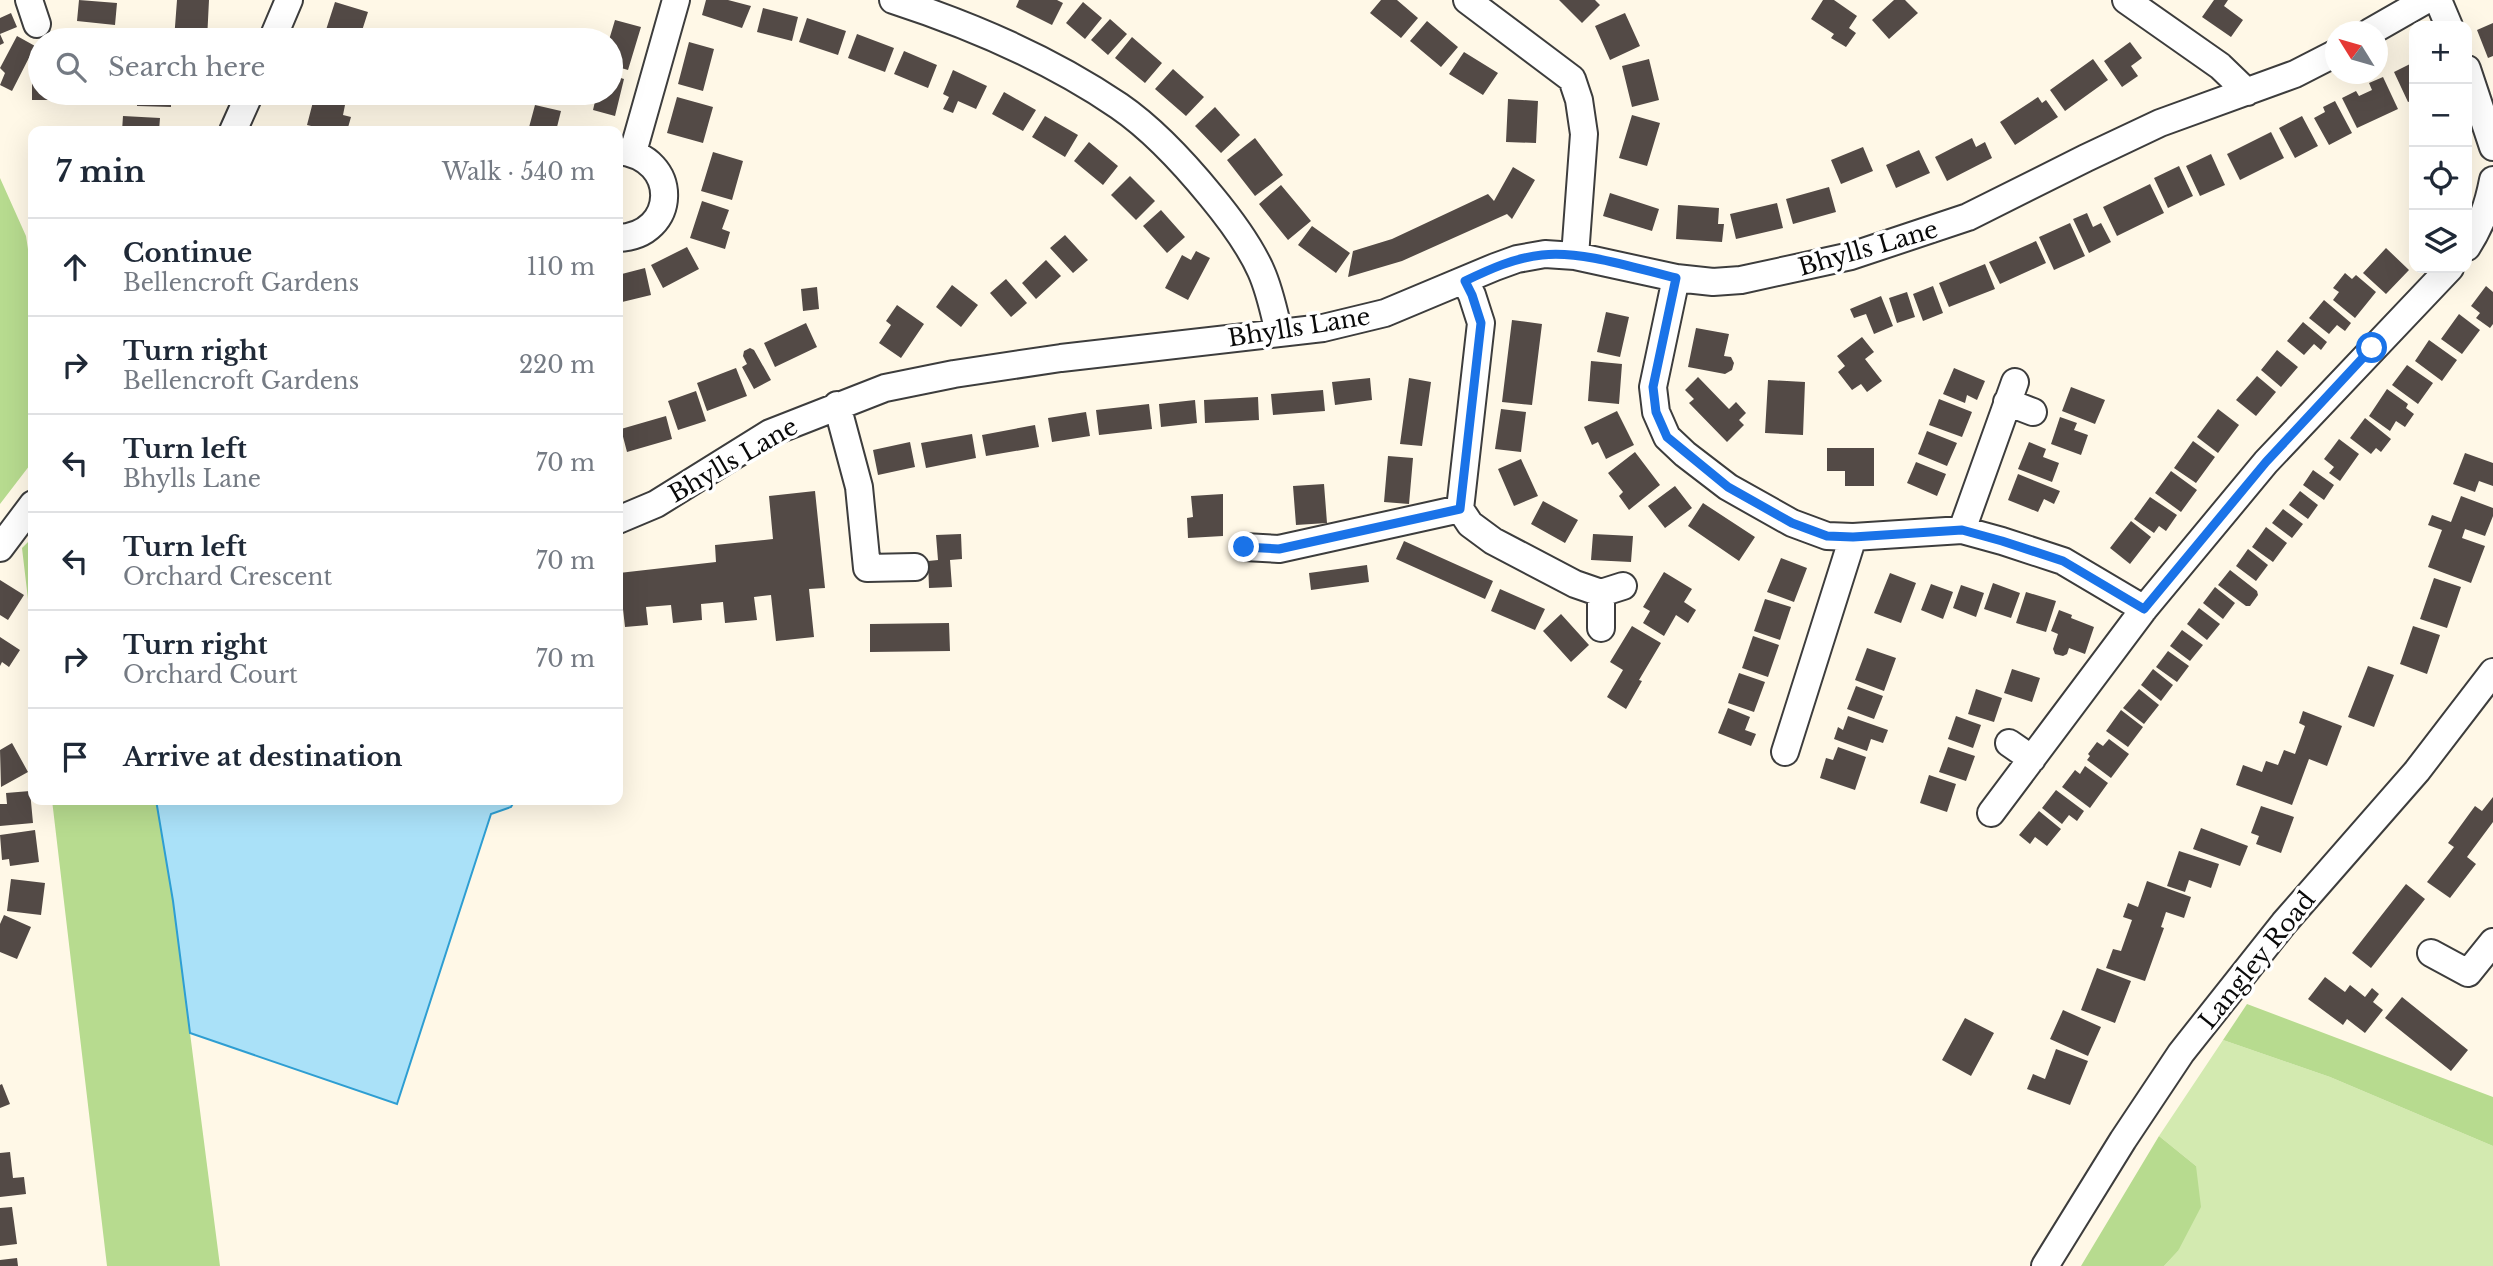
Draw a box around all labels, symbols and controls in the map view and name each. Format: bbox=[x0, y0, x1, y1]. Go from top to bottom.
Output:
north arrow bbox=[2325, 21, 2388, 84]
map controls bbox=[2409, 21, 2472, 273]
button: + bbox=[2409, 21, 2472, 84]
search box bbox=[28, 28, 623, 105]
icon: search bbox=[52, 48, 90, 86]
text: Search here bbox=[108, 51, 265, 83]
button: − bbox=[2409, 84, 2472, 147]
button: locate bbox=[2409, 147, 2472, 210]
text: 7 min bbox=[56, 153, 145, 190]
text: Walk · 540 m bbox=[442, 158, 595, 186]
button: layers bbox=[2409, 210, 2472, 273]
street label: Bhylls Lane bbox=[1795, 214, 1941, 282]
text: Continue bbox=[123, 237, 252, 269]
icon: ahead bbox=[56, 248, 94, 286]
text: 110 m bbox=[527, 253, 595, 281]
text: Bellencroft Gardens bbox=[123, 269, 359, 297]
street label: Bhylls Lane bbox=[1226, 301, 1372, 353]
route start bbox=[2356, 332, 2387, 363]
text: Turn right bbox=[123, 335, 268, 367]
icon: right bbox=[56, 346, 94, 384]
text: 220 m bbox=[519, 351, 595, 379]
text: Bellencroft Gardens bbox=[123, 367, 359, 395]
street label: Bhylls Lane bbox=[663, 411, 803, 509]
text: Turn left bbox=[123, 433, 247, 465]
icon: left bbox=[56, 444, 94, 482]
text: 70 m bbox=[536, 449, 595, 477]
text: Bhylls Lane bbox=[123, 465, 261, 493]
text: Turn left bbox=[123, 531, 247, 563]
route end bbox=[1228, 531, 1259, 562]
icon: left bbox=[56, 542, 94, 580]
text: 70 m bbox=[536, 547, 595, 575]
text: Orchard Crescent bbox=[123, 563, 332, 591]
text: Turn right bbox=[123, 629, 268, 661]
icon: right bbox=[56, 640, 94, 678]
text: 70 m bbox=[536, 645, 595, 673]
text: Orchard Court bbox=[123, 661, 298, 689]
icon: arrive bbox=[56, 738, 94, 776]
text: Arrive at destination bbox=[123, 741, 403, 773]
street label: Langley Road bbox=[2193, 885, 2321, 1035]

